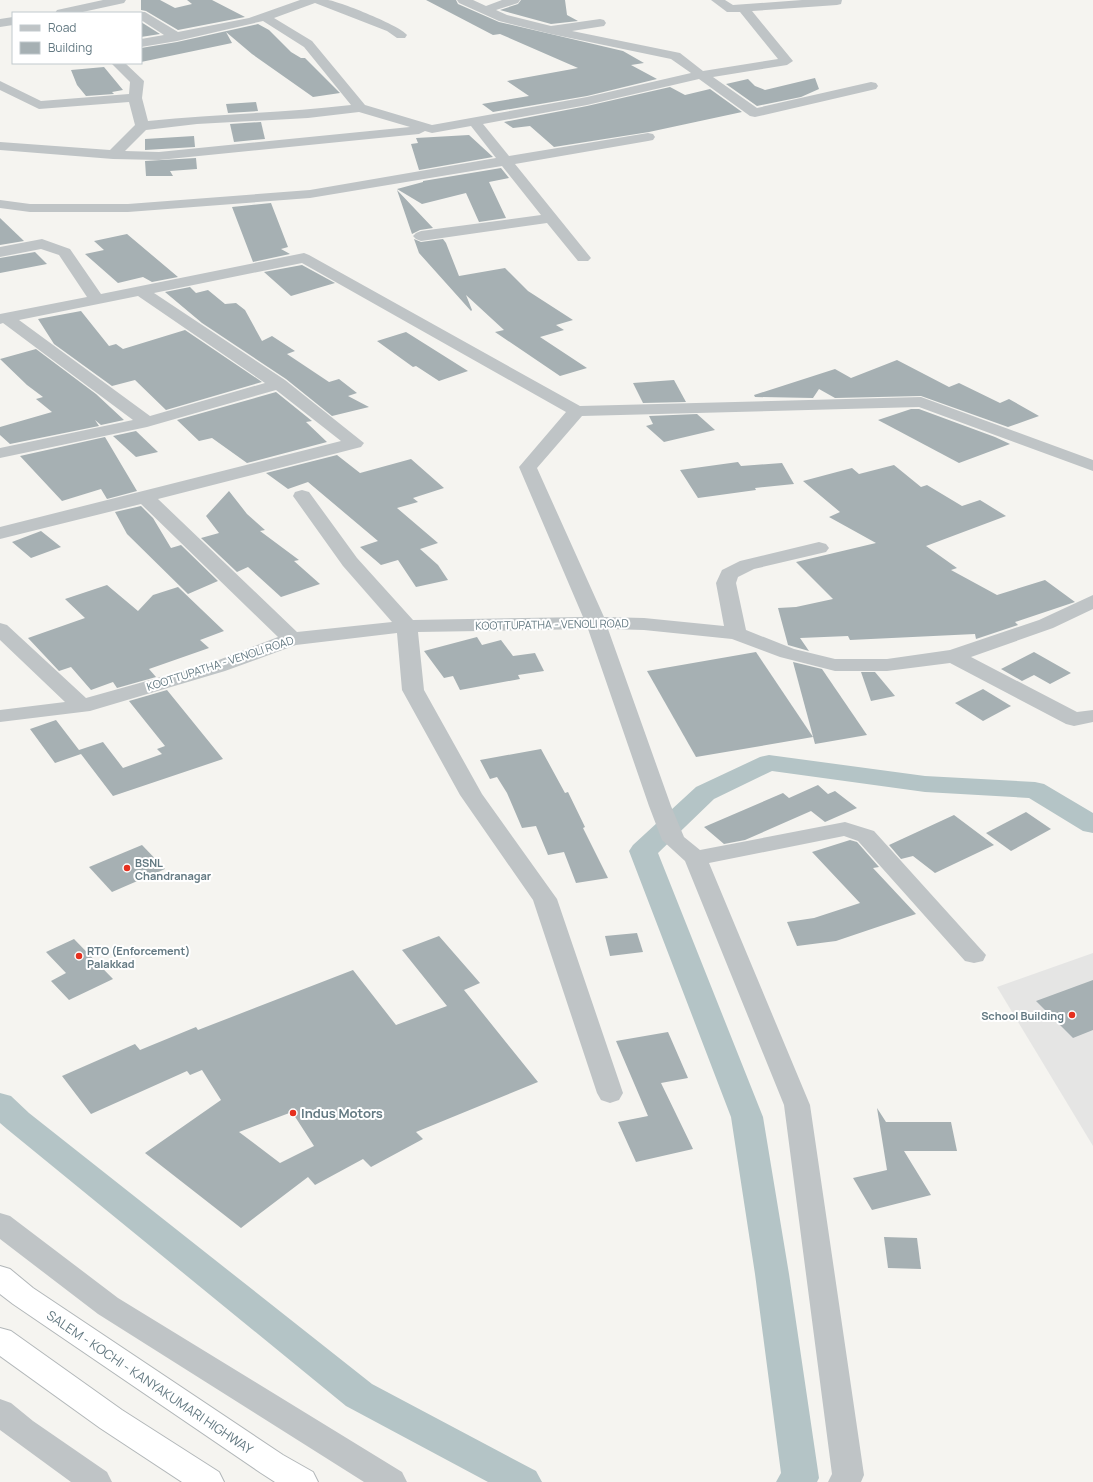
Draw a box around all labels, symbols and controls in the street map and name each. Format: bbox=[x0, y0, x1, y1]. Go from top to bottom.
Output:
legend bbox=[12, 12, 142, 64]
text: Road bbox=[48, 19, 76, 36]
text: Building bbox=[48, 39, 92, 56]
street label: KOOTTUPATHA - VENOLI ROAD bbox=[475, 615, 629, 633]
street label: KOOTTUPATHA - VENOLI ROAD bbox=[145, 632, 295, 694]
place label: BSNL Chandranagar bbox=[135, 855, 212, 883]
marker: BSNL Chandranagar bbox=[122, 863, 132, 873]
place label: RTO (Enforcement) Palakkad bbox=[87, 943, 190, 971]
marker: RTO (Enforcement) Palakkad bbox=[74, 951, 84, 961]
place label: School Building bbox=[981, 1008, 1064, 1023]
marker: School Building bbox=[1067, 1010, 1077, 1020]
place label: Indus Motors bbox=[301, 1104, 383, 1122]
marker: Indus Motors bbox=[288, 1108, 298, 1118]
street label: SALEM - KOCHI - KANYAKUMARI HIGHWAY bbox=[43, 1306, 257, 1459]

